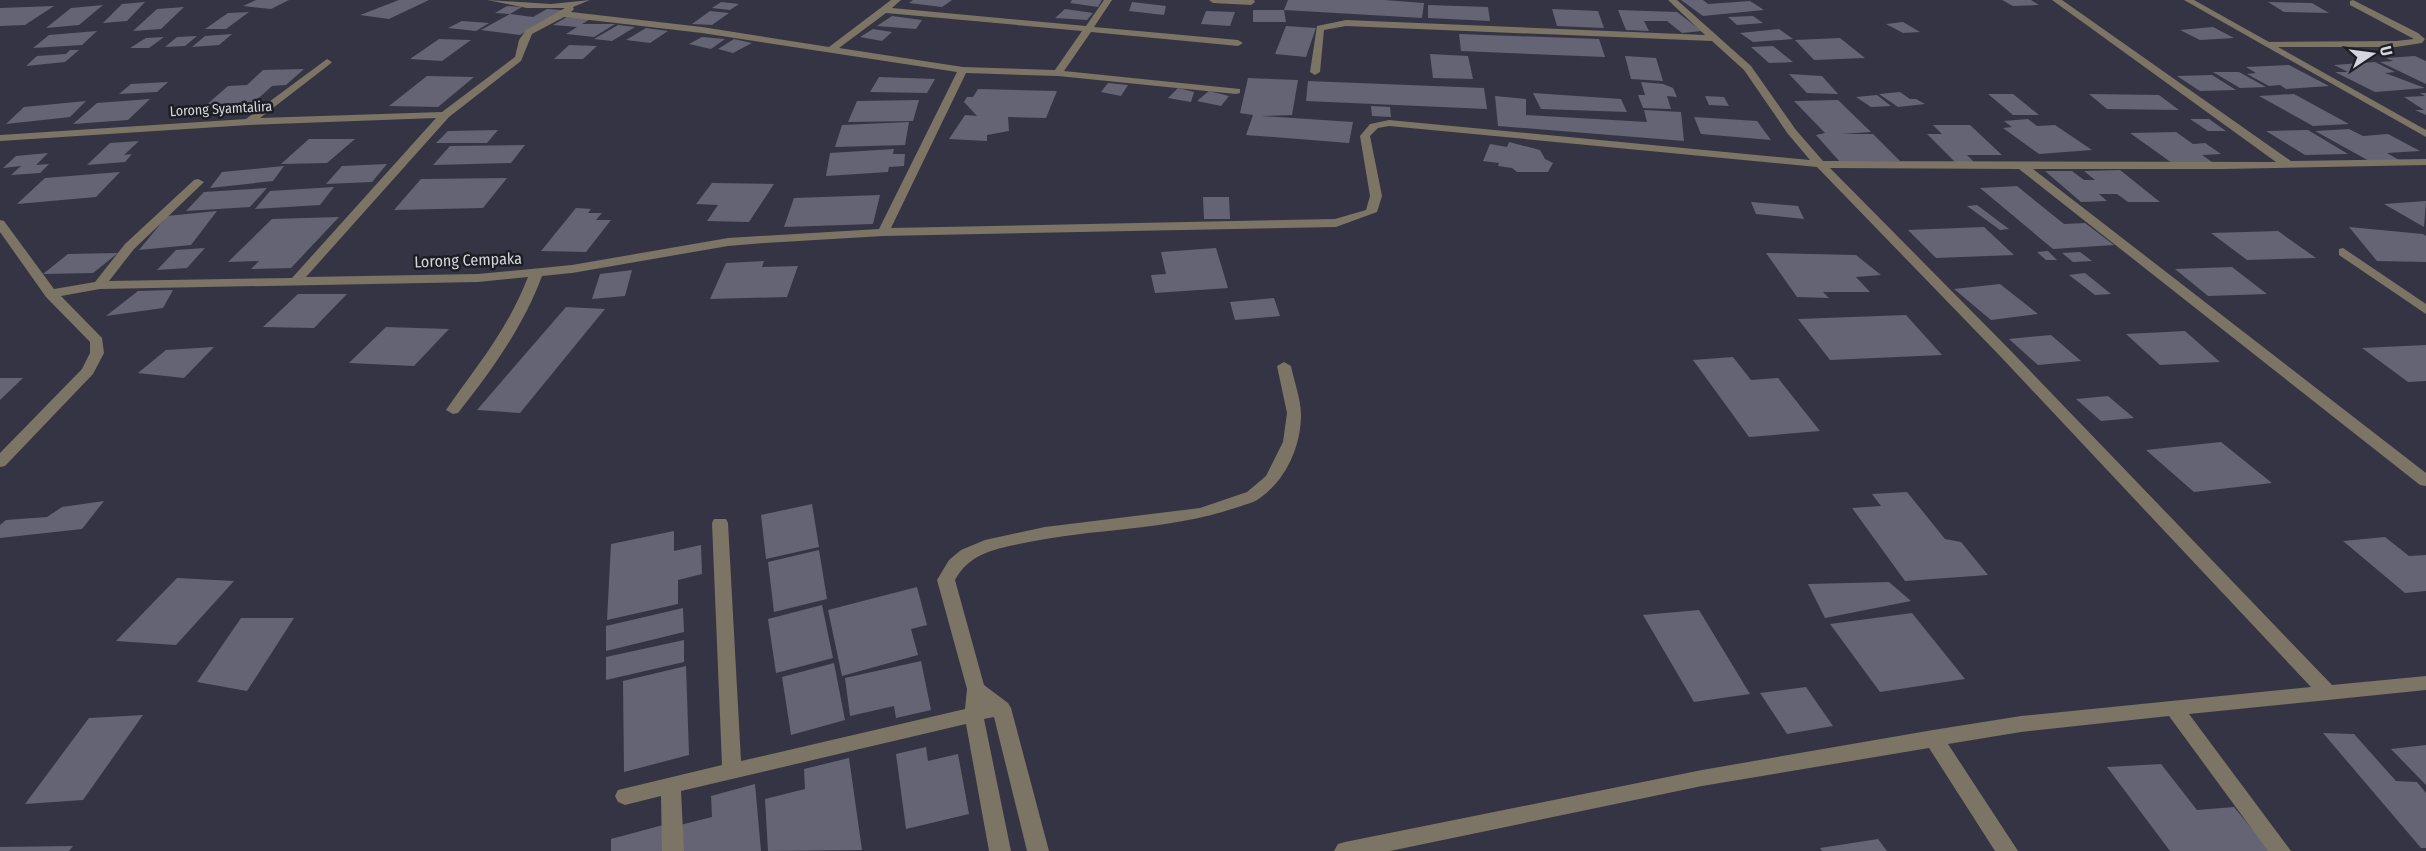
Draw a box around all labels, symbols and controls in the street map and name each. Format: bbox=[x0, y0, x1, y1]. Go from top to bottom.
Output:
north arrow bbox=[2342, 24, 2402, 84]
text: U bbox=[2376, 44, 2396, 57]
street label: Lorong Syamtalira bbox=[169, 98, 273, 120]
street label: Lorong Cempaka bbox=[414, 249, 522, 271]

